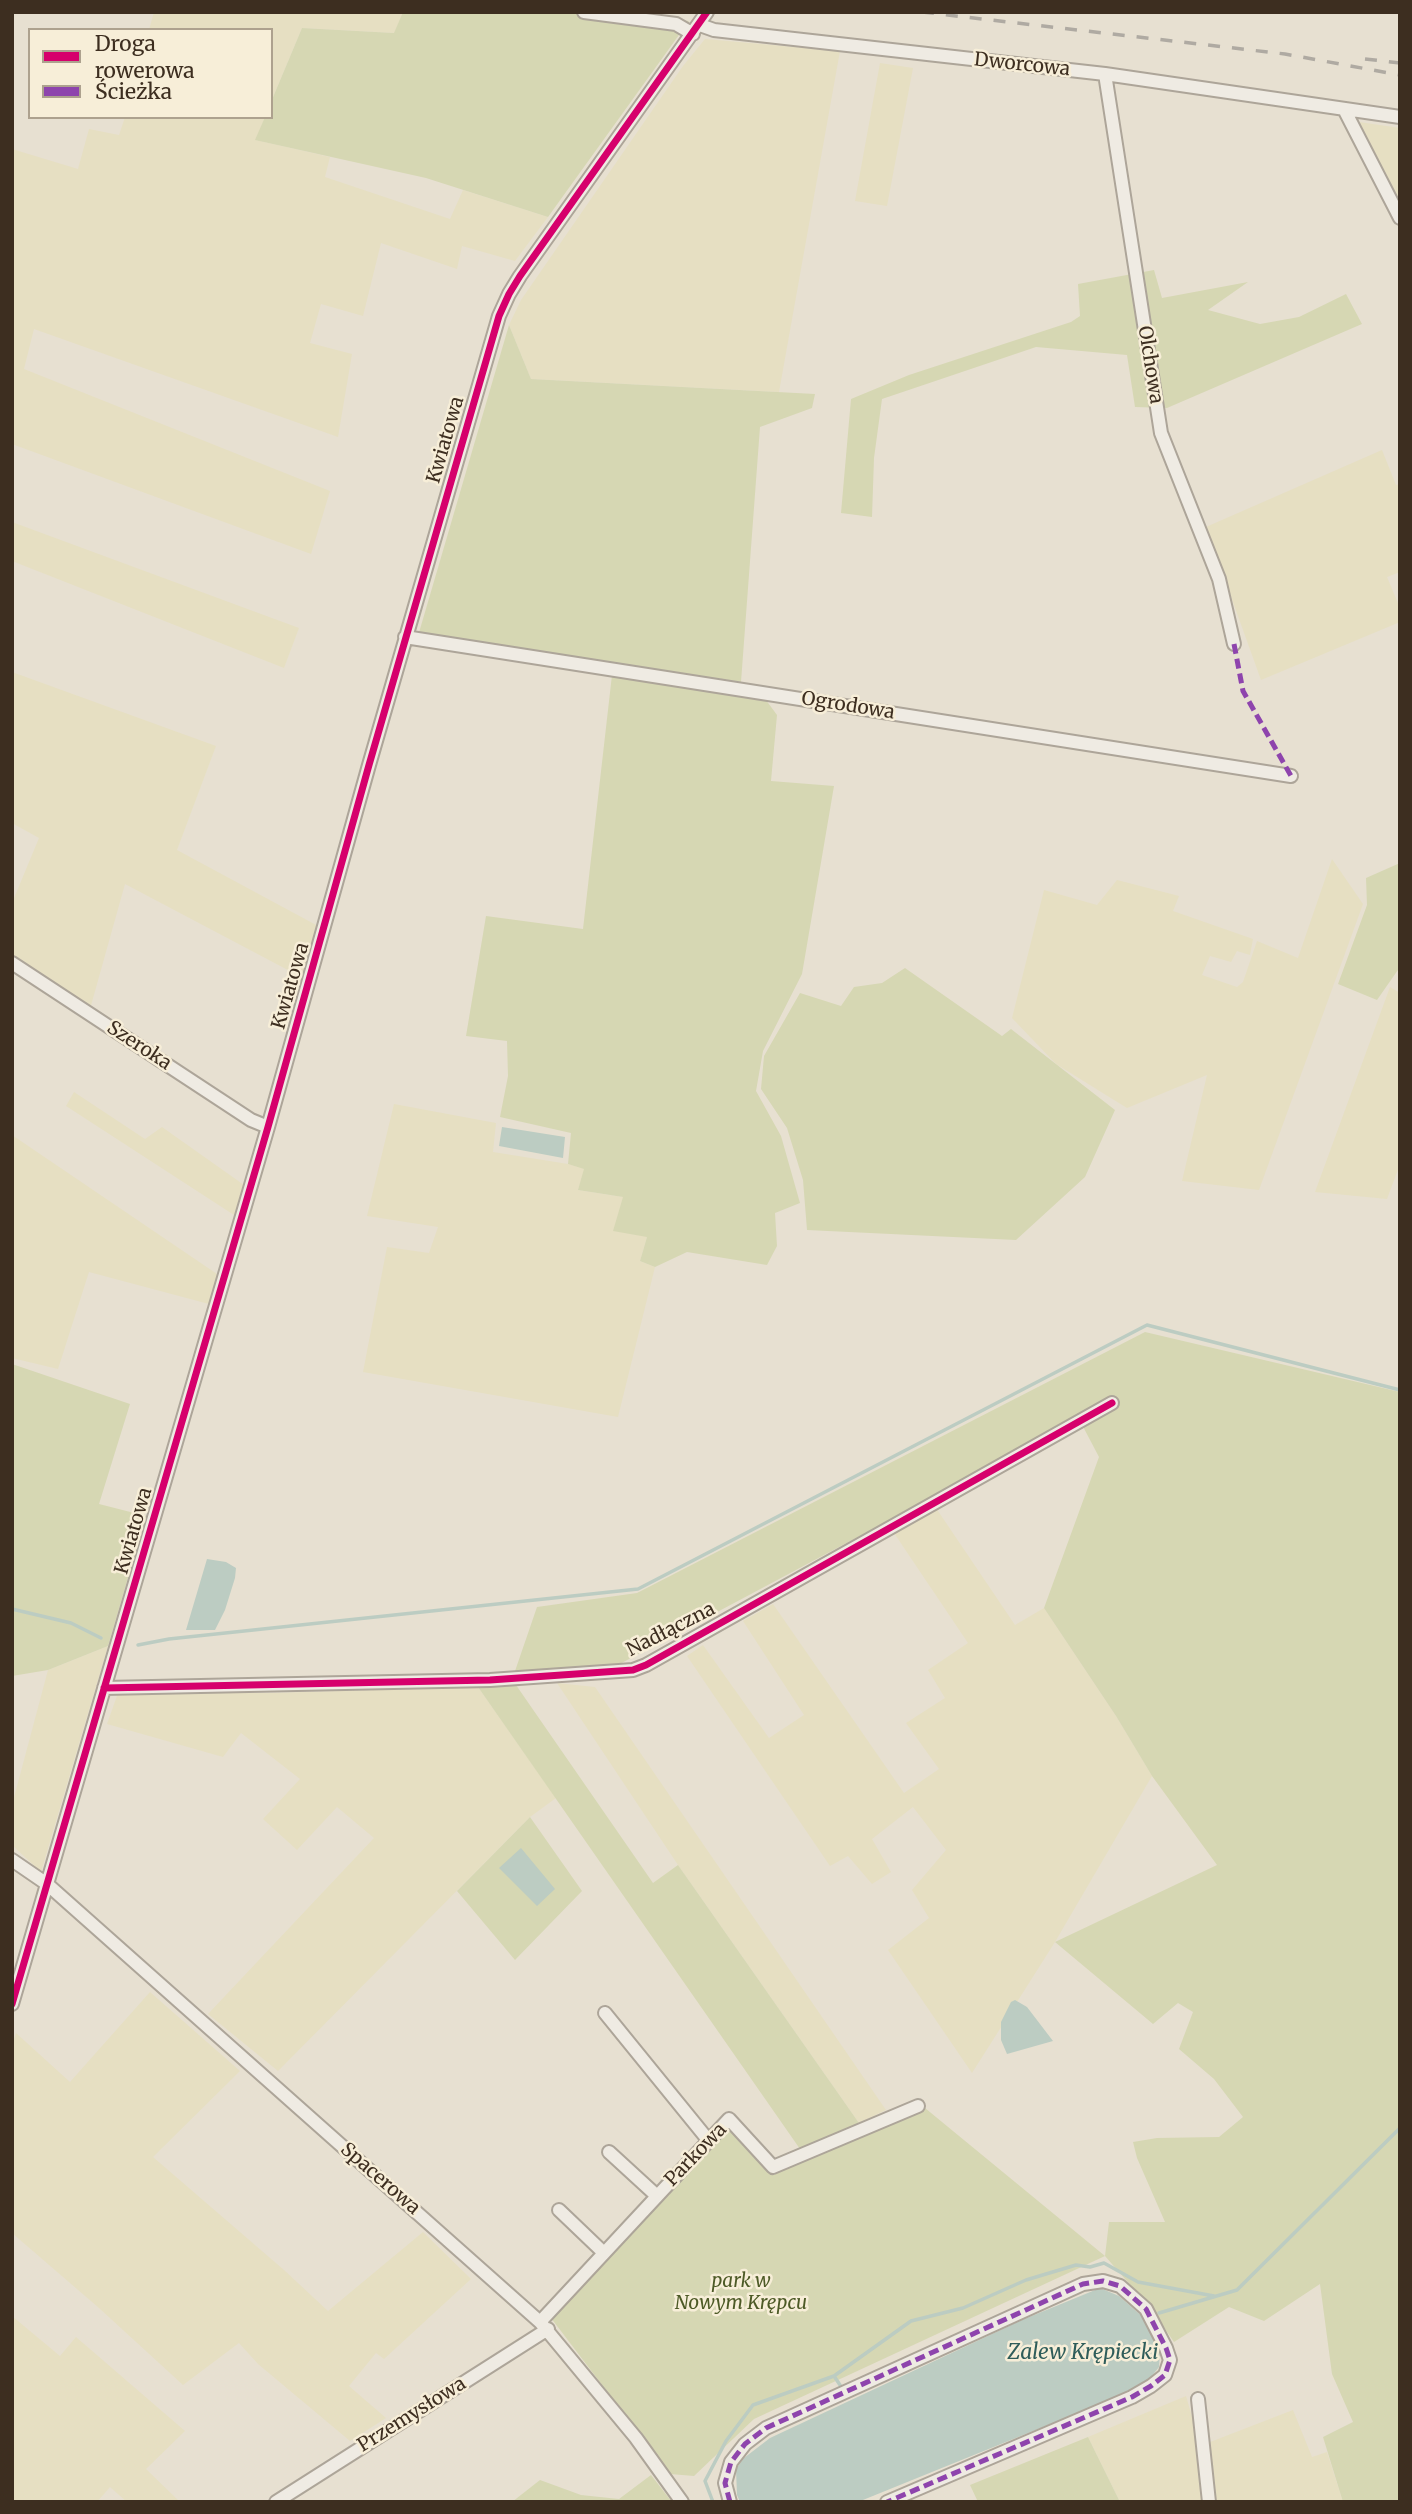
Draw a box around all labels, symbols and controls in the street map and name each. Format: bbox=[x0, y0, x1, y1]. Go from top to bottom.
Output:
legend bbox=[28, 28, 273, 119]
text: Droga rowerowa bbox=[95, 30, 194, 84]
street label: Dworcowa bbox=[973, 49, 1071, 81]
text: Ścieżka bbox=[95, 78, 172, 105]
street label: Olchowa bbox=[1133, 324, 1167, 406]
street label: Kwiatowa bbox=[423, 394, 469, 486]
street label: Ogrodowa bbox=[800, 687, 896, 725]
street label: Kwiatowa bbox=[268, 940, 314, 1032]
street label: Szeroka bbox=[102, 1017, 176, 1075]
street label: Kwiatowa bbox=[111, 1485, 157, 1577]
street label: Nadłączna bbox=[623, 1598, 719, 1662]
street label: Parkowa bbox=[660, 2119, 732, 2191]
street label: Spacerowa bbox=[336, 2138, 424, 2220]
park label: park w Nowym Krępcu bbox=[675, 2271, 807, 2315]
water label: Zalew Krępiecki bbox=[1008, 2340, 1158, 2366]
street label: Przemysłowa bbox=[354, 2373, 470, 2457]

